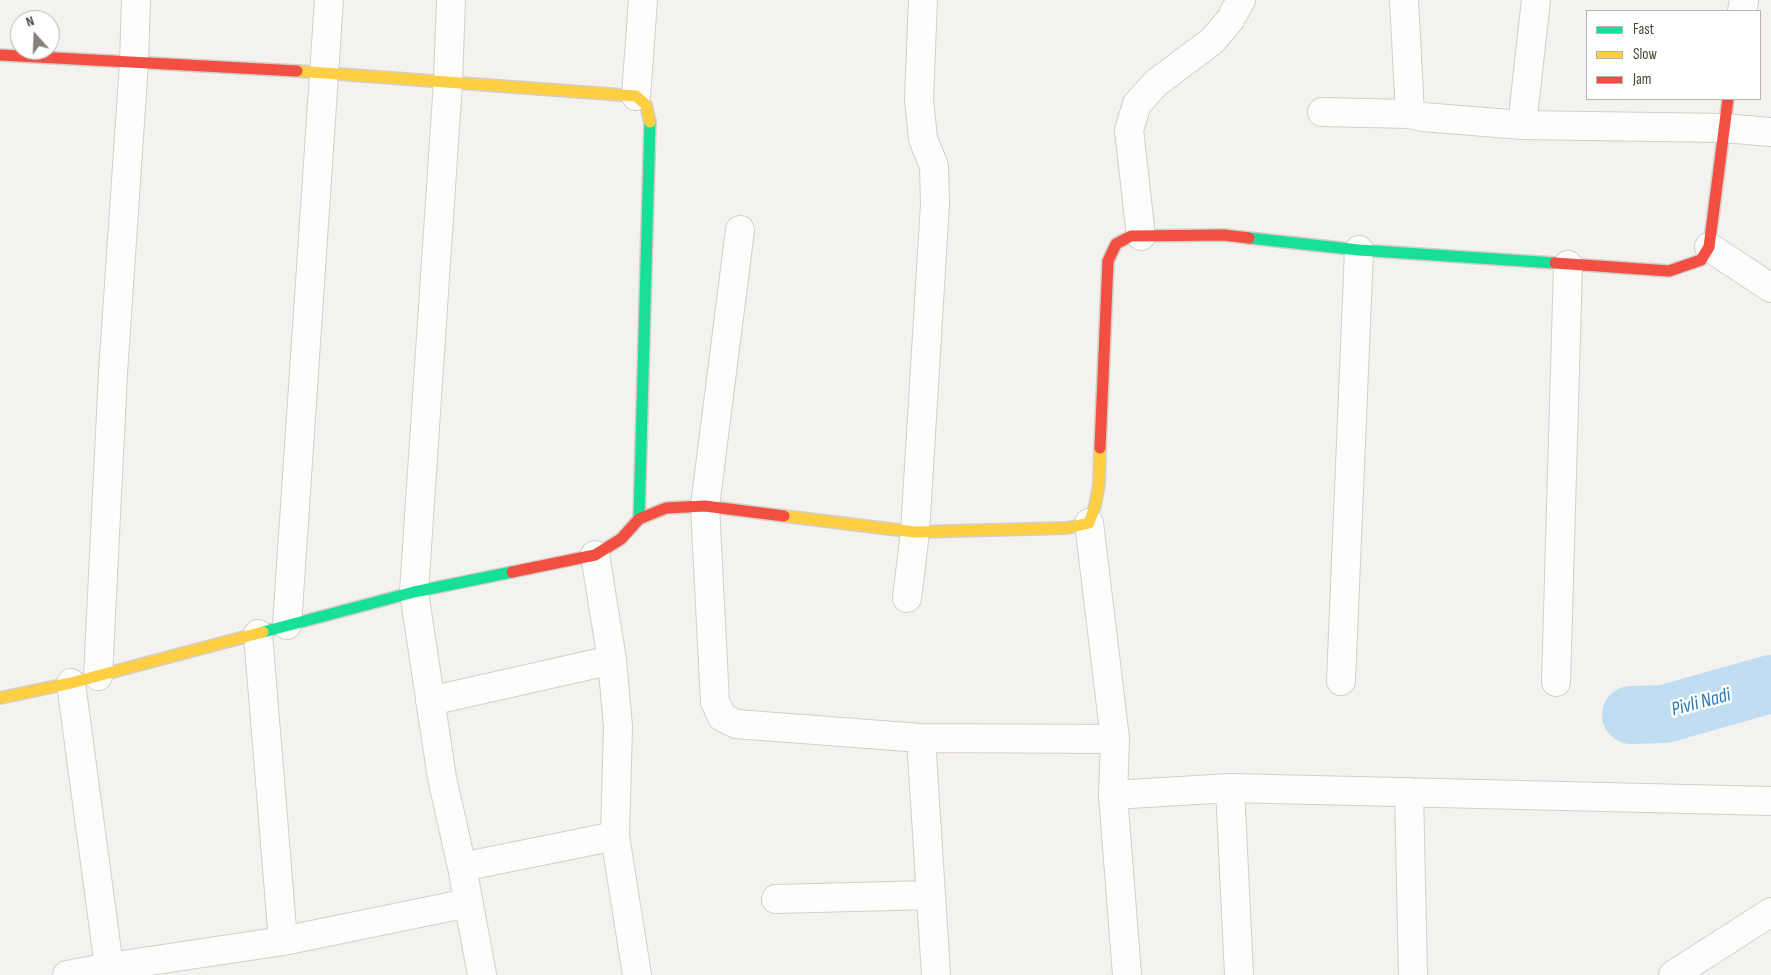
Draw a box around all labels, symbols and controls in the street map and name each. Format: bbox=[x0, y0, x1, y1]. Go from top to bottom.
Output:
north arrow bbox=[10, 10, 60, 60]
legend bbox=[1586, 10, 1761, 100]
text: N bbox=[24, 12, 36, 31]
text: Fast bbox=[1633, 20, 1654, 39]
text: Slow bbox=[1633, 45, 1657, 64]
text: Jam bbox=[1633, 70, 1651, 89]
water label: Pivli Nadi bbox=[1669, 684, 1733, 722]

